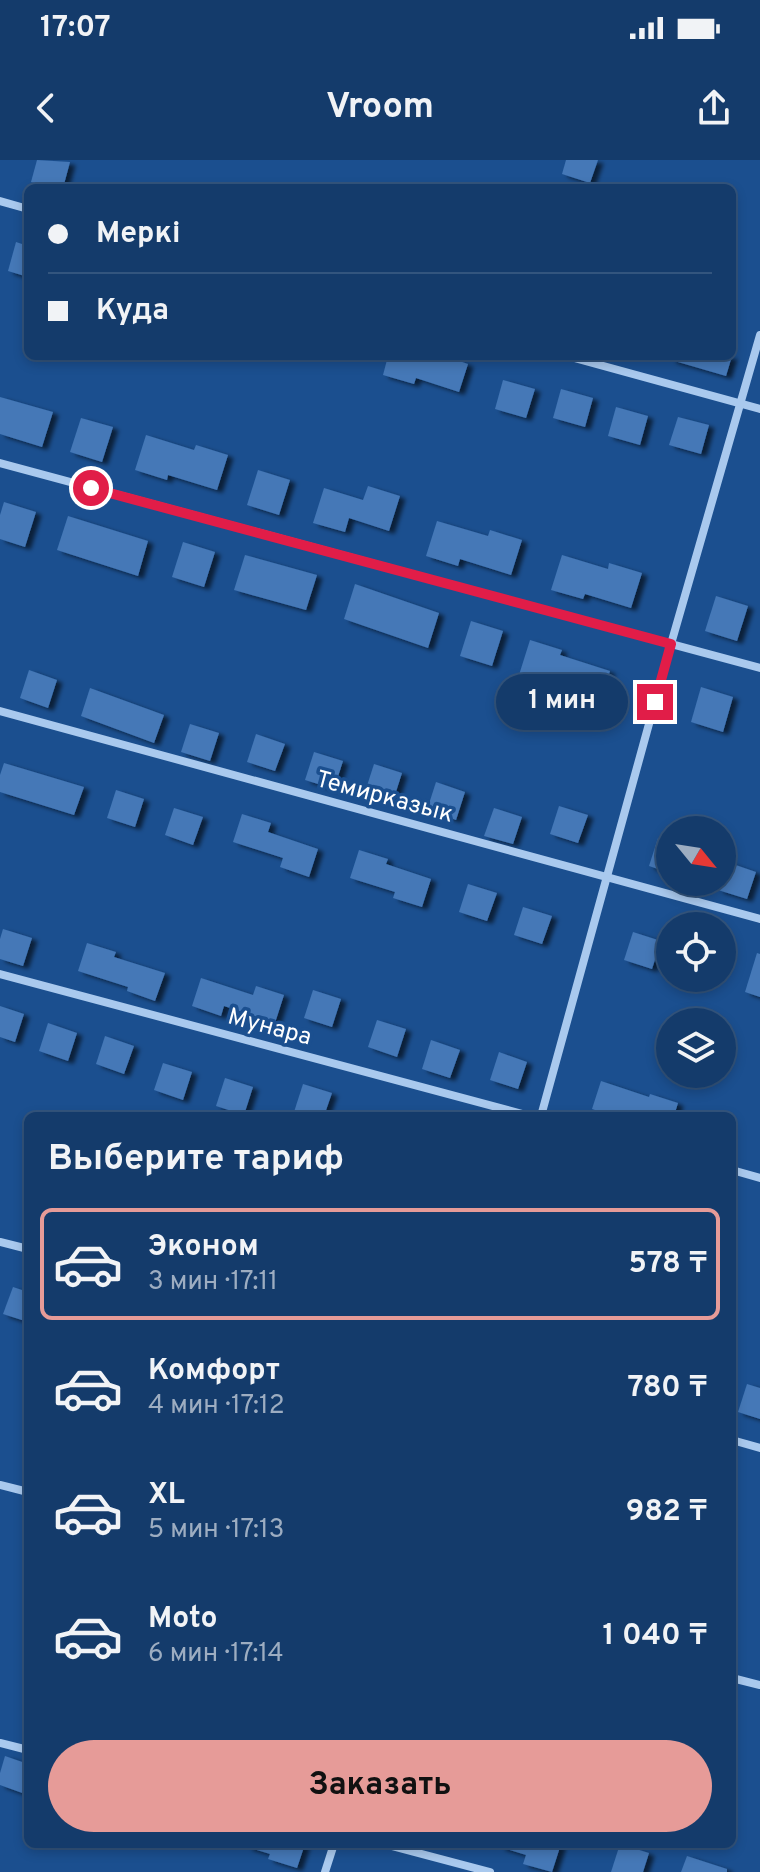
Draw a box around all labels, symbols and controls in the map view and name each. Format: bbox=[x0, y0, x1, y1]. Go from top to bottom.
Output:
text: 17:07 bbox=[40, 10, 111, 47]
text: Vroom bbox=[326, 85, 434, 131]
icon: back bbox=[24, 86, 68, 130]
icon: share bbox=[692, 86, 736, 130]
text: Меркі bbox=[96, 216, 181, 253]
text: Куда bbox=[96, 293, 169, 330]
route start bbox=[73, 470, 109, 506]
callout: 1 мин bbox=[495, 674, 627, 730]
route end bbox=[637, 684, 673, 720]
text: 1 мин bbox=[528, 685, 596, 718]
street label: Темирказык bbox=[313, 765, 456, 831]
north arrow bbox=[656, 816, 736, 896]
map controls bbox=[656, 816, 736, 1088]
button: locate bbox=[656, 912, 736, 992]
street label: Мунара bbox=[224, 1002, 315, 1053]
button: layers bbox=[656, 1008, 736, 1088]
text: Выберите тариф bbox=[48, 1137, 344, 1183]
icon: car bbox=[52, 1228, 124, 1300]
text: Эконом bbox=[148, 1229, 259, 1266]
text: 578 ₸ bbox=[628, 1246, 708, 1283]
text: 3 мин · 17:11 bbox=[148, 1266, 278, 1299]
icon: car bbox=[52, 1352, 124, 1424]
text: Комфорт bbox=[148, 1353, 280, 1390]
text: 780 ₸ bbox=[627, 1370, 708, 1407]
text: 4 мин · 17:12 bbox=[148, 1390, 285, 1423]
icon: car bbox=[52, 1476, 124, 1548]
text: XL bbox=[148, 1477, 185, 1514]
text: 982 ₸ bbox=[626, 1494, 708, 1531]
text: 5 мин · 17:13 bbox=[148, 1514, 284, 1547]
icon: car bbox=[52, 1600, 124, 1672]
text: Moto bbox=[148, 1601, 218, 1638]
text: 1 040 ₸ bbox=[603, 1618, 708, 1655]
text: 6 мин · 17:14 bbox=[148, 1638, 284, 1671]
button: Заказать bbox=[48, 1740, 712, 1832]

